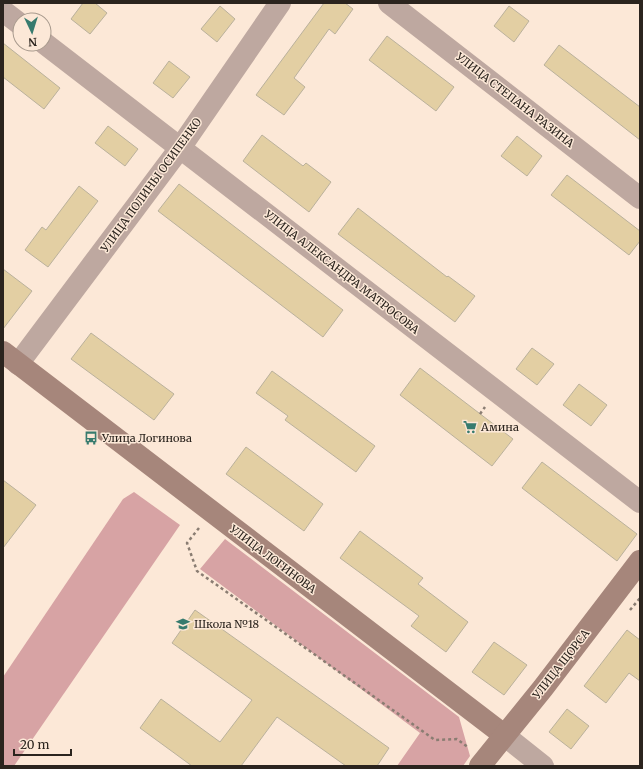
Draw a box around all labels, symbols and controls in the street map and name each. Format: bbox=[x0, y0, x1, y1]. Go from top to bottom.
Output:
north arrow bbox=[12, 12, 52, 52]
text: N bbox=[28, 35, 38, 49]
street label: УЛИЦА СТЕПАНА РАЗИНА bbox=[452, 49, 577, 151]
street label: УЛИЦА ПОЛИНЫ ОСИПЕНКО bbox=[97, 115, 204, 256]
street label: УЛИЦА АЛЕКСАНДРА МАТРОСОВА bbox=[261, 207, 422, 337]
supermarket icon: Амина bbox=[462, 419, 478, 435]
place label: Амина bbox=[480, 420, 519, 434]
bus stop icon: Улица Логинова bbox=[83, 430, 99, 446]
place label: Улица Логинова bbox=[101, 431, 192, 445]
street label: УЛИЦА ЛОГИНОВА bbox=[226, 521, 319, 596]
school or university icon: Школа №18 bbox=[175, 616, 191, 632]
place label: Школа №18 bbox=[194, 617, 260, 631]
street label: УЛИЦА ЩОРСА bbox=[529, 626, 593, 702]
scale bar bbox=[14, 731, 71, 757]
text: 20 m bbox=[20, 737, 49, 752]

